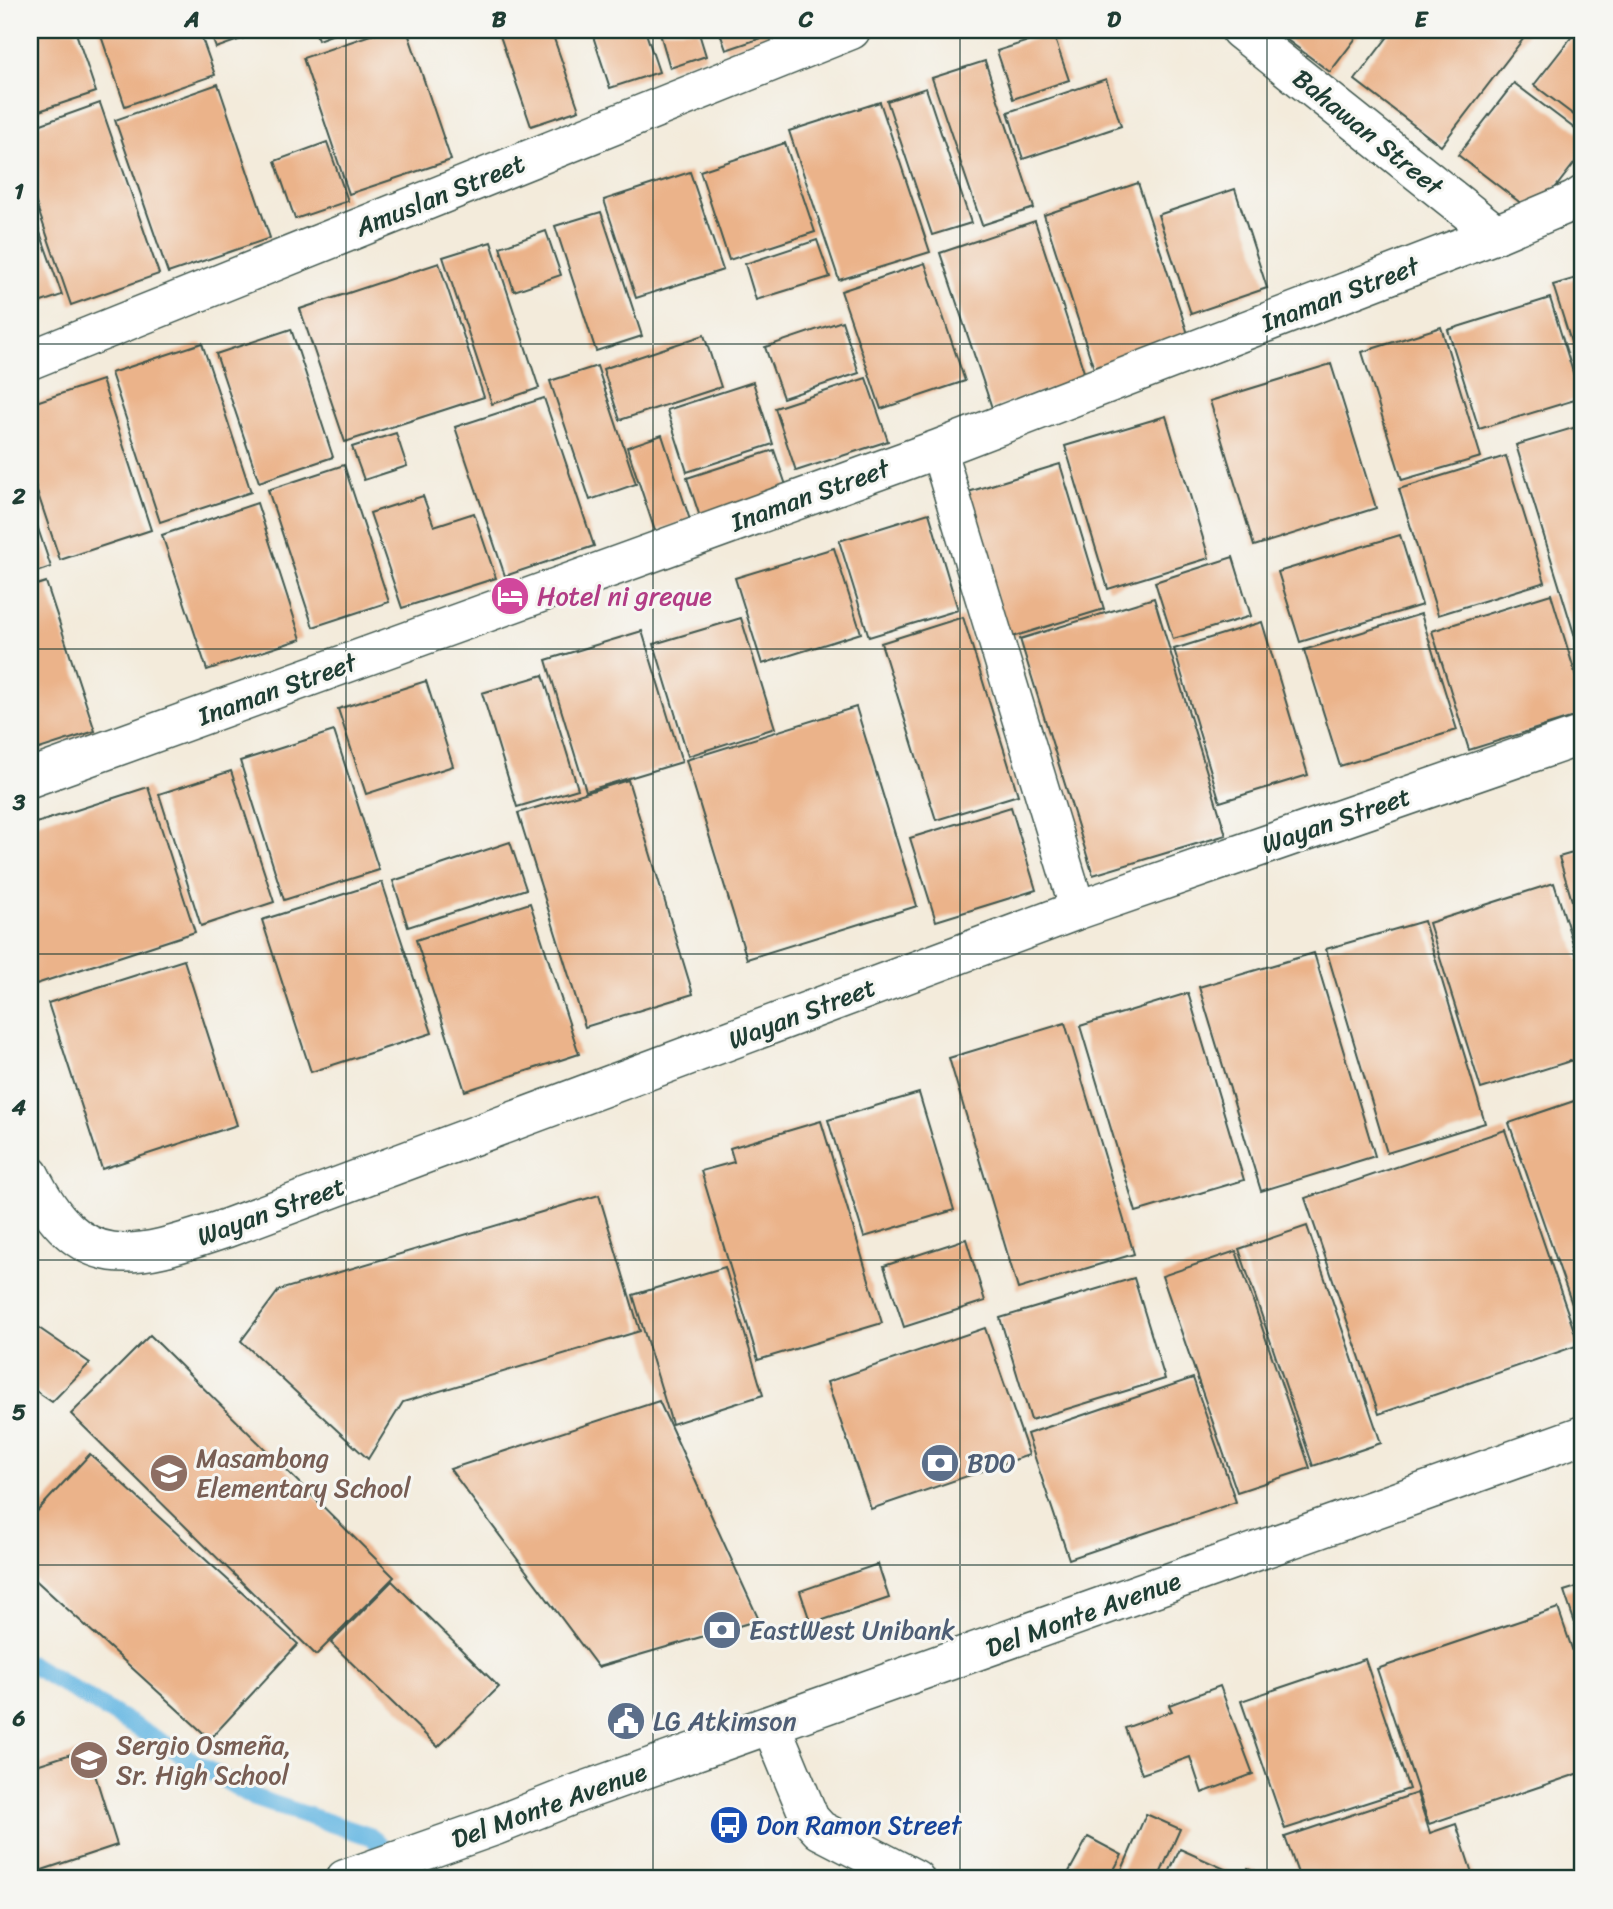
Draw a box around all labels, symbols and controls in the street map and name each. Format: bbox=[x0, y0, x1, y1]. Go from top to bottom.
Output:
text: A bbox=[183, 0, 200, 40]
text: B bbox=[492, 0, 507, 40]
text: C bbox=[798, 0, 814, 40]
text: D bbox=[1107, 0, 1122, 40]
text: E bbox=[1415, 0, 1430, 40]
street label: Bahawan Street bbox=[1282, 56, 1455, 209]
street label: Amuslan Street bbox=[347, 140, 532, 250]
text: 1 bbox=[14, 171, 24, 212]
street label: Inaman Street bbox=[1253, 242, 1427, 346]
street label: Inaman Street bbox=[723, 444, 897, 545]
text: 2 bbox=[11, 476, 26, 517]
place label: Hotel ni greque bbox=[537, 573, 712, 619]
hotel icon: Hotel ni greque bbox=[489, 575, 531, 617]
street label: Inaman Street bbox=[190, 638, 364, 739]
street label: Wayan Street bbox=[1255, 773, 1417, 867]
text: 3 bbox=[12, 782, 26, 823]
street label: Wayan Street bbox=[721, 964, 883, 1062]
text: 4 bbox=[11, 1087, 27, 1128]
street label: Wayan Street bbox=[190, 1163, 352, 1259]
text: 5 bbox=[12, 1392, 26, 1433]
place label: Masambong Elementary School bbox=[196, 1435, 411, 1511]
place label: BDO bbox=[967, 1440, 1016, 1486]
bank icon: BDO bbox=[919, 1442, 961, 1484]
school or university icon: Masambong Elementary School bbox=[148, 1452, 190, 1494]
street label: Del Monte Avenue bbox=[979, 1557, 1188, 1671]
place label: EastWest Unibank bbox=[749, 1607, 955, 1653]
bank icon: EastWest Unibank bbox=[701, 1609, 743, 1651]
text: 6 bbox=[11, 1698, 26, 1739]
place label: LG Atkimson bbox=[653, 1698, 797, 1744]
public building icon: LG Atkimson bbox=[605, 1700, 647, 1742]
place label: Sergio Osmeña, Sr. High School bbox=[116, 1722, 291, 1798]
school or university icon: Sergio Osmeña, Sr. High School bbox=[68, 1739, 110, 1781]
street label: Del Monte Avenue bbox=[445, 1748, 654, 1862]
place label: Don Ramon Street bbox=[756, 1802, 963, 1848]
bus stop icon: Don Ramon Street bbox=[708, 1804, 750, 1846]

